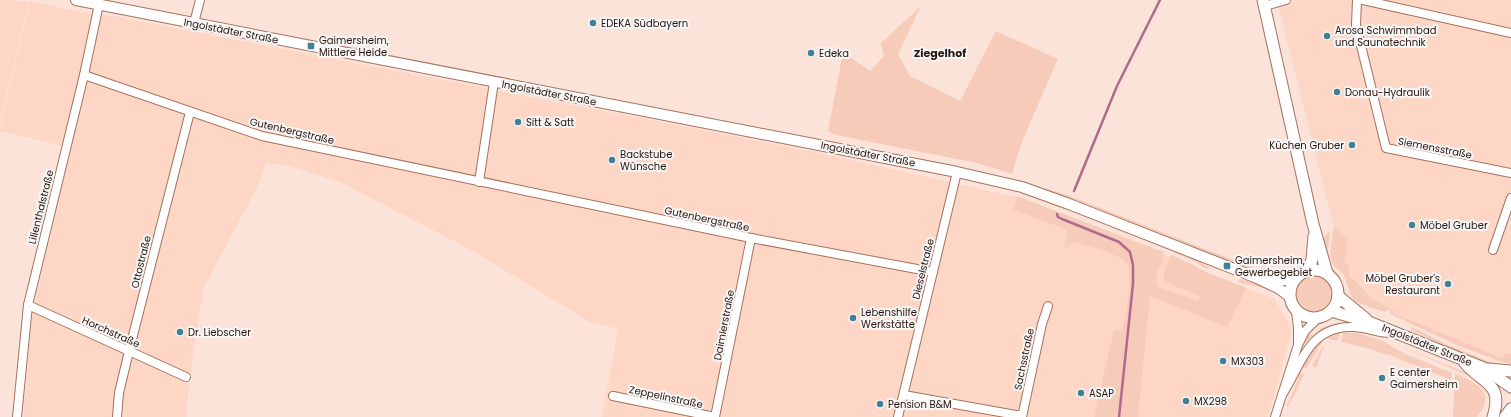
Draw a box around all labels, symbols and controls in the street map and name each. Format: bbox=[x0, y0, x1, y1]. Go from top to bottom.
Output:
street label: Ingolstädter Straße bbox=[182, 14, 280, 48]
place label: EDEKA Südbayern bbox=[601, 16, 688, 31]
marker: EDEKA Südbayern bbox=[588, 18, 598, 28]
place label: Arosa Schwimmbad und Saunatechnik bbox=[1335, 23, 1436, 50]
marker: Arosa Schwimmbad und Saunatechnik bbox=[1322, 31, 1332, 41]
place label: Gaimersheim, Mittlere Heide bbox=[319, 33, 389, 60]
marker: Gaimersheim, Mittlere Heide bbox=[306, 41, 316, 51]
district label: Ziegelhof bbox=[914, 45, 966, 61]
place label: Edeka bbox=[819, 46, 849, 61]
marker: Edeka bbox=[806, 48, 816, 58]
street label: Ingolstädter Straße bbox=[500, 76, 598, 110]
place label: Donau-Hydraulik bbox=[1345, 85, 1431, 100]
marker: Donau-Hydraulik bbox=[1332, 87, 1342, 97]
street label: Gutenbergstraße bbox=[248, 114, 336, 148]
place label: Sitt & Satt bbox=[526, 115, 575, 130]
marker: Sitt & Satt bbox=[513, 117, 523, 127]
street label: Siemensstraße bbox=[1397, 133, 1473, 163]
street label: Ingolstädter Straße bbox=[819, 137, 917, 171]
place label: Küchen Gruber bbox=[1269, 138, 1344, 153]
marker: Küchen Gruber bbox=[1347, 140, 1357, 150]
place label: Backstube Wünsche bbox=[620, 147, 672, 174]
marker: Backstube Wünsche bbox=[607, 155, 617, 165]
street label: Lilienthalstraße bbox=[25, 168, 57, 246]
street label: Gutenbergstraße bbox=[663, 203, 751, 235]
place label: Möbel Gruber bbox=[1420, 218, 1488, 233]
marker: Möbel Gruber bbox=[1407, 220, 1417, 230]
street label: Ottostraße bbox=[127, 234, 155, 290]
street label: Dieselstraße bbox=[908, 237, 938, 301]
place label: Gaimersheim, Gewerbegebiet bbox=[1235, 253, 1312, 280]
marker: Gaimersheim, Gewerbegebiet bbox=[1222, 261, 1232, 271]
place label: Möbel Gruber's Restaurant bbox=[1365, 271, 1440, 298]
marker: Möbel Gruber's Restaurant bbox=[1443, 279, 1453, 289]
street label: Daimlerstraße bbox=[710, 289, 738, 361]
place label: Lebenshilfe Werkstätte bbox=[861, 305, 917, 332]
street label: Horchstraße bbox=[80, 313, 142, 351]
marker: Lebenshilfe Werkstätte bbox=[848, 313, 858, 323]
street label: Ingolstädter Straße bbox=[1380, 320, 1474, 370]
place label: Dr. Liebscher bbox=[188, 325, 251, 340]
marker: Dr. Liebscher bbox=[175, 327, 185, 337]
street label: Sachsstraße bbox=[1010, 327, 1038, 391]
place label: MX303 bbox=[1231, 354, 1264, 369]
marker: MX303 bbox=[1218, 356, 1228, 366]
place label: E center Gaimersheim bbox=[1390, 365, 1458, 392]
marker: E center Gaimersheim bbox=[1377, 373, 1387, 383]
street label: Zeppelinstraße bbox=[628, 382, 704, 412]
place label: ASAP bbox=[1089, 386, 1114, 401]
marker: ASAP bbox=[1076, 388, 1086, 398]
place label: MX298 bbox=[1194, 394, 1227, 409]
marker: MX298 bbox=[1181, 396, 1191, 406]
place label: Pension B&M bbox=[888, 397, 952, 412]
marker: Pension B&M bbox=[875, 399, 885, 409]

